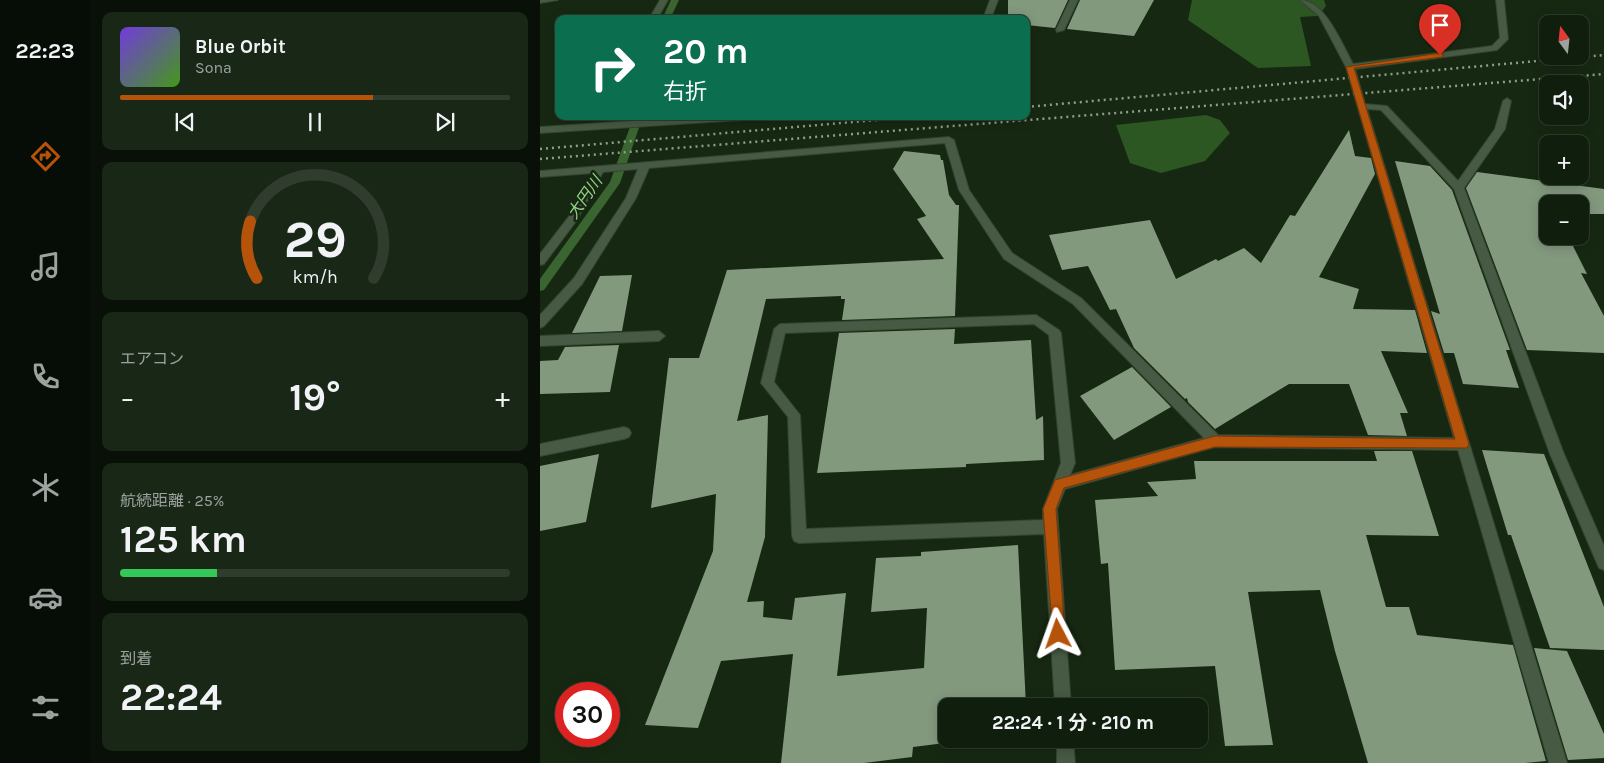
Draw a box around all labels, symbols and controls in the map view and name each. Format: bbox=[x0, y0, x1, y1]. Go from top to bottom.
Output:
pin bbox=[1419, 4, 1461, 55]
icon: arrive bbox=[1426, 11, 1454, 39]
north arrow bbox=[1539, 15, 1589, 65]
map controls bbox=[1539, 15, 1589, 245]
text: 20 m bbox=[663, 31, 748, 72]
icon: right bbox=[580, 35, 645, 100]
text: Blue Orbit bbox=[195, 36, 286, 58]
text: 22:23 bbox=[15, 38, 75, 64]
text: Sona bbox=[195, 58, 232, 77]
button: sound bbox=[1539, 75, 1589, 125]
text: 右折 bbox=[663, 79, 707, 105]
icon: previous bbox=[171, 108, 199, 136]
icon: pause bbox=[301, 108, 329, 136]
icon: next bbox=[431, 108, 459, 136]
button: + bbox=[1539, 135, 1589, 185]
icon: directions bbox=[28, 139, 63, 174]
water label: 大円川 bbox=[563, 171, 607, 222]
button: − bbox=[1539, 195, 1589, 245]
text: 29 bbox=[283, 209, 347, 270]
icon: music bbox=[28, 249, 63, 284]
text: km/h bbox=[292, 267, 338, 288]
text: エアコン bbox=[120, 349, 184, 368]
icon: phone bbox=[28, 359, 63, 394]
text: 19° bbox=[289, 375, 341, 420]
text: − bbox=[120, 381, 135, 414]
text: + bbox=[495, 381, 510, 414]
icon: climate bbox=[28, 470, 63, 505]
text: 航続距離 · 25% bbox=[120, 491, 224, 510]
text: 125 km bbox=[120, 517, 247, 562]
icon: car bbox=[28, 580, 63, 615]
position arrow bbox=[1031, 607, 1083, 659]
text: 到着 bbox=[120, 649, 152, 668]
text: 22:24 bbox=[120, 675, 222, 720]
speed limit sign: 30 bbox=[555, 682, 620, 747]
icon: filters bbox=[28, 690, 63, 725]
text: 22:24 · 1 分 · 210 m bbox=[992, 712, 1154, 734]

